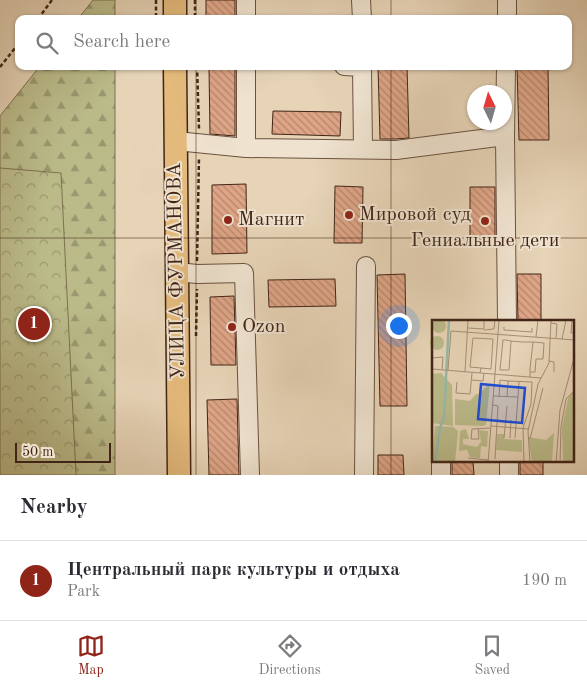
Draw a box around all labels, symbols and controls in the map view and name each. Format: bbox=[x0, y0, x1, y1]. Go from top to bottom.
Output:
search box bbox=[15, 15, 572, 70]
icon: search bbox=[33, 29, 61, 57]
text: Search here bbox=[73, 33, 170, 52]
north arrow bbox=[467, 85, 512, 130]
street label: УЛИЦА ФУРМАНОВА bbox=[165, 162, 189, 380]
place label: Мировой суд bbox=[359, 205, 471, 225]
marker: Мировой суд bbox=[343, 209, 355, 221]
place label: Магнит bbox=[238, 210, 305, 230]
marker: Магнит bbox=[222, 214, 234, 226]
marker: Гениальные дети bbox=[479, 215, 491, 227]
place label: Гениальные дети bbox=[411, 231, 559, 251]
pin: 1 bbox=[18, 305, 50, 343]
your location bbox=[386, 313, 412, 339]
place label: Ozon bbox=[242, 317, 286, 337]
inset map bbox=[432, 320, 574, 462]
marker: Ozon bbox=[226, 321, 238, 333]
scale bar bbox=[15, 440, 111, 463]
text: 50 m bbox=[22, 445, 53, 459]
text: Nearby bbox=[20, 497, 88, 518]
text: Центральный парк культуры и отдыха bbox=[67, 561, 400, 580]
text: 1 bbox=[31, 573, 41, 589]
text: 190 m bbox=[522, 573, 567, 589]
text: Park bbox=[67, 584, 100, 600]
tab: Map bbox=[77, 632, 105, 679]
tab: Directions bbox=[259, 632, 321, 679]
tab: Saved bbox=[474, 632, 510, 679]

